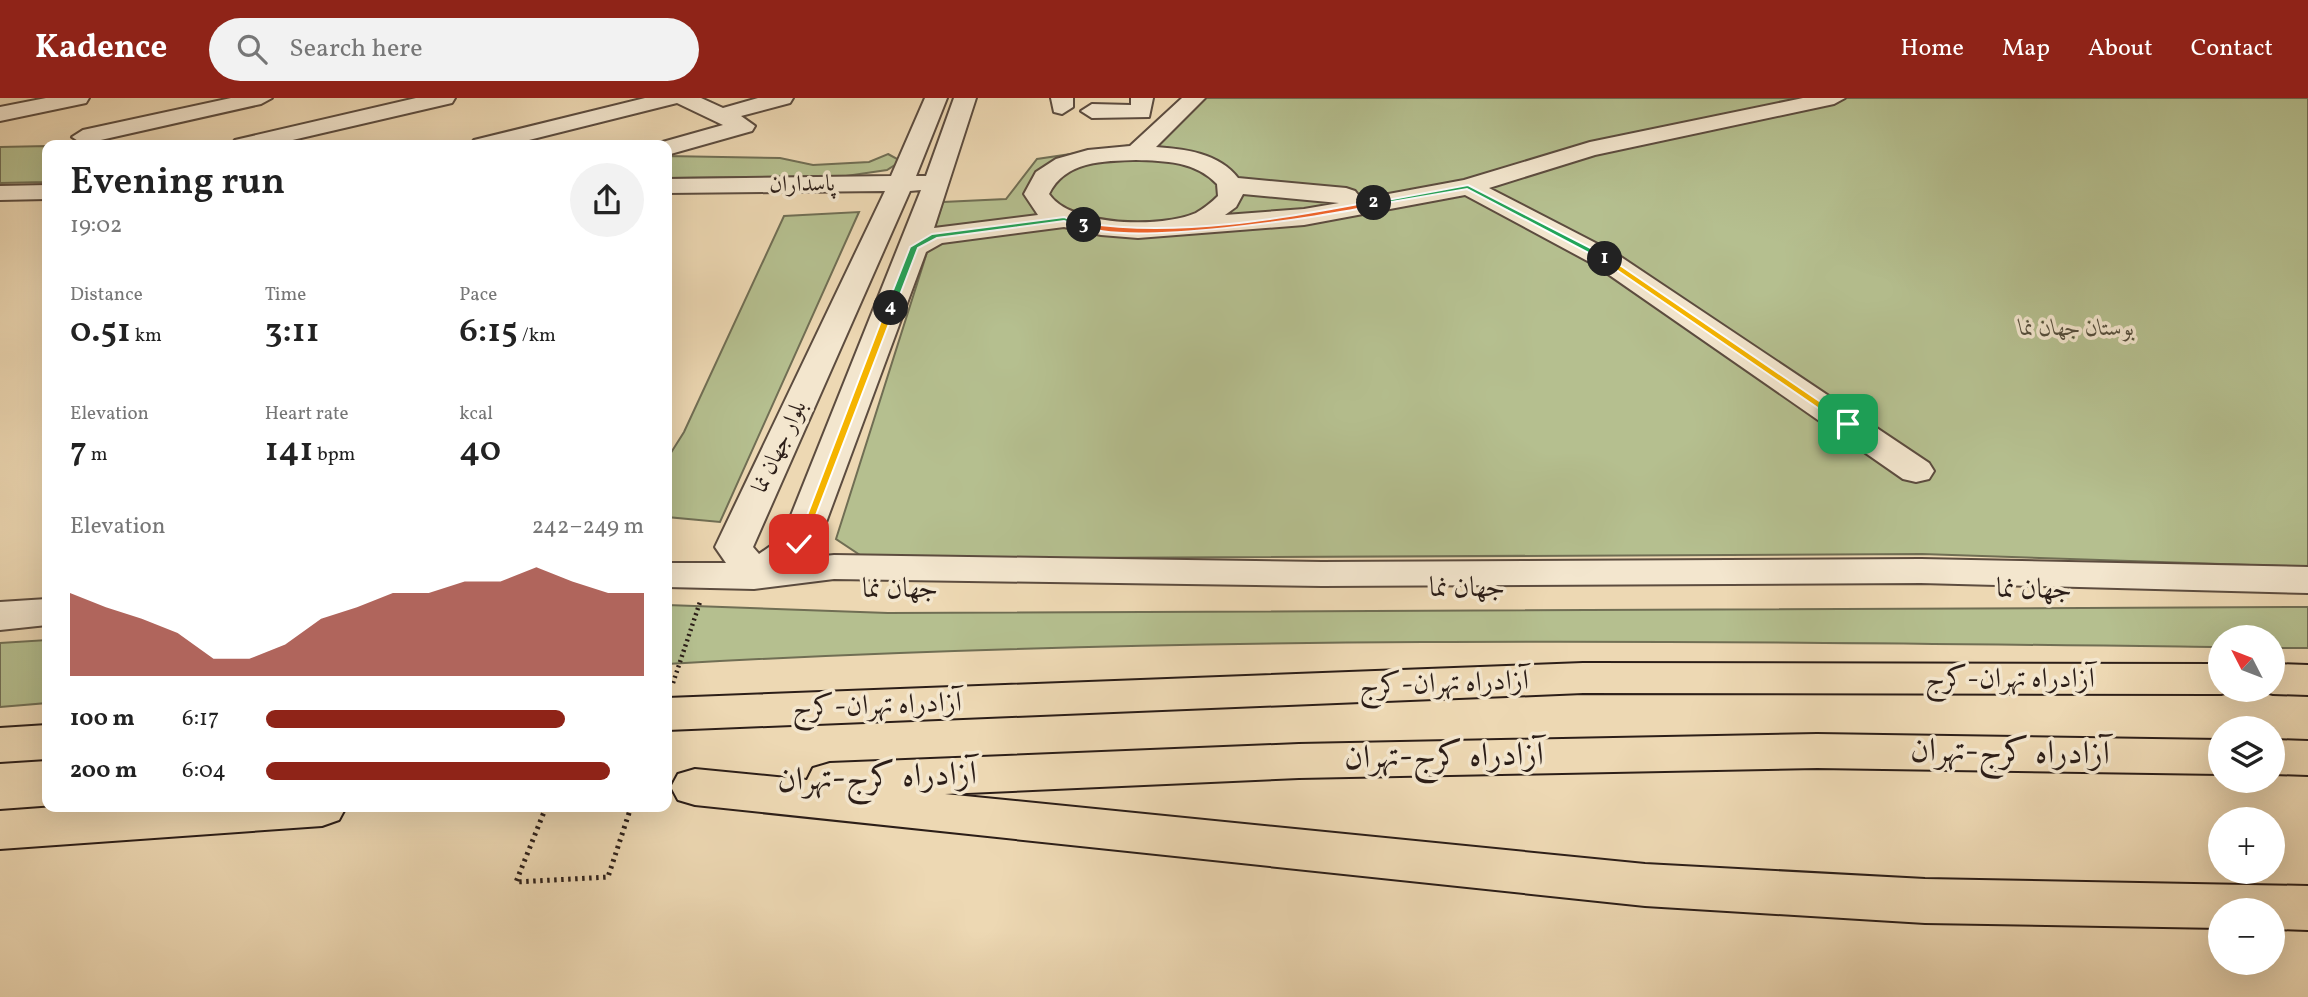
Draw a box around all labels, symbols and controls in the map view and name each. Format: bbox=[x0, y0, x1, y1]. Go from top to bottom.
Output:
search box bbox=[209, 18, 699, 81]
text: Kadence bbox=[35, 26, 167, 72]
icon: search bbox=[233, 30, 271, 68]
text: Search here bbox=[289, 31, 423, 67]
text: Home bbox=[1900, 32, 1964, 66]
text: Map bbox=[2002, 32, 2050, 66]
text: About bbox=[2088, 32, 2153, 66]
text: Contact bbox=[2191, 32, 2273, 66]
text: Evening run bbox=[70, 157, 285, 210]
button: share bbox=[570, 163, 644, 237]
street label: پاسداران bbox=[769, 168, 837, 202]
pin: 2 bbox=[1356, 186, 1392, 220]
text: 2 bbox=[1369, 189, 1378, 215]
pin: 3 bbox=[1066, 208, 1102, 242]
text: 19:02 bbox=[70, 210, 122, 242]
text: 3 bbox=[1079, 211, 1088, 237]
pin: 1 bbox=[1588, 242, 1622, 276]
text: 1 bbox=[1601, 245, 1608, 271]
text: Distance bbox=[70, 282, 143, 308]
text: Time bbox=[265, 282, 306, 308]
text: Pace bbox=[459, 282, 497, 308]
pin: 4 bbox=[874, 290, 908, 326]
text: 4 bbox=[885, 294, 896, 320]
text: 0.51 bbox=[70, 308, 131, 356]
text: 3:11 bbox=[265, 308, 320, 356]
text: 6:15 bbox=[459, 308, 518, 356]
park label: بوستان جهان نما bbox=[2017, 313, 2135, 345]
text: km bbox=[131, 323, 162, 349]
text: /km bbox=[518, 323, 556, 349]
pin bbox=[1818, 394, 1878, 454]
street label: بلوار جهان نما bbox=[745, 396, 815, 498]
text: Elevation bbox=[70, 401, 149, 427]
text: Heart rate bbox=[265, 401, 349, 427]
text: kcal bbox=[459, 401, 493, 427]
icon: arrive bbox=[1829, 405, 1867, 443]
text: 7 bbox=[70, 427, 87, 475]
text: 141 bbox=[265, 427, 313, 475]
text: 40 bbox=[459, 427, 501, 475]
text: m bbox=[87, 442, 107, 468]
text: bpm bbox=[313, 442, 355, 468]
text: Elevation bbox=[70, 511, 166, 543]
text: 242–249 m bbox=[532, 511, 644, 543]
pin bbox=[769, 514, 829, 574]
icon: check bbox=[780, 525, 818, 563]
street label: جهان نما bbox=[1429, 569, 1505, 608]
street label: جهان نما bbox=[862, 570, 938, 609]
street label: جهان نما bbox=[1996, 570, 2072, 610]
north arrow bbox=[2208, 625, 2286, 702]
map controls bbox=[2208, 625, 2285, 975]
street label: آزادراه تهران-کرج bbox=[1925, 660, 2098, 703]
street label: آزادراه تهران-کرج bbox=[1359, 661, 1532, 710]
street label: آزادراه تهران-کرج bbox=[792, 683, 965, 732]
text: 100 m bbox=[70, 703, 135, 735]
text: 6:17 bbox=[182, 703, 219, 735]
button: layers bbox=[2208, 716, 2285, 793]
street label: آزادراه کرج-تهران bbox=[1910, 729, 2114, 782]
street label: آزادراه کرج-تهران bbox=[1344, 733, 1548, 786]
street label: آزادراه کرج-تهران bbox=[776, 752, 982, 808]
text: 200 m bbox=[70, 755, 137, 787]
text: 6:04 bbox=[182, 755, 226, 787]
button: + bbox=[2208, 807, 2285, 884]
button: − bbox=[2208, 898, 2285, 975]

